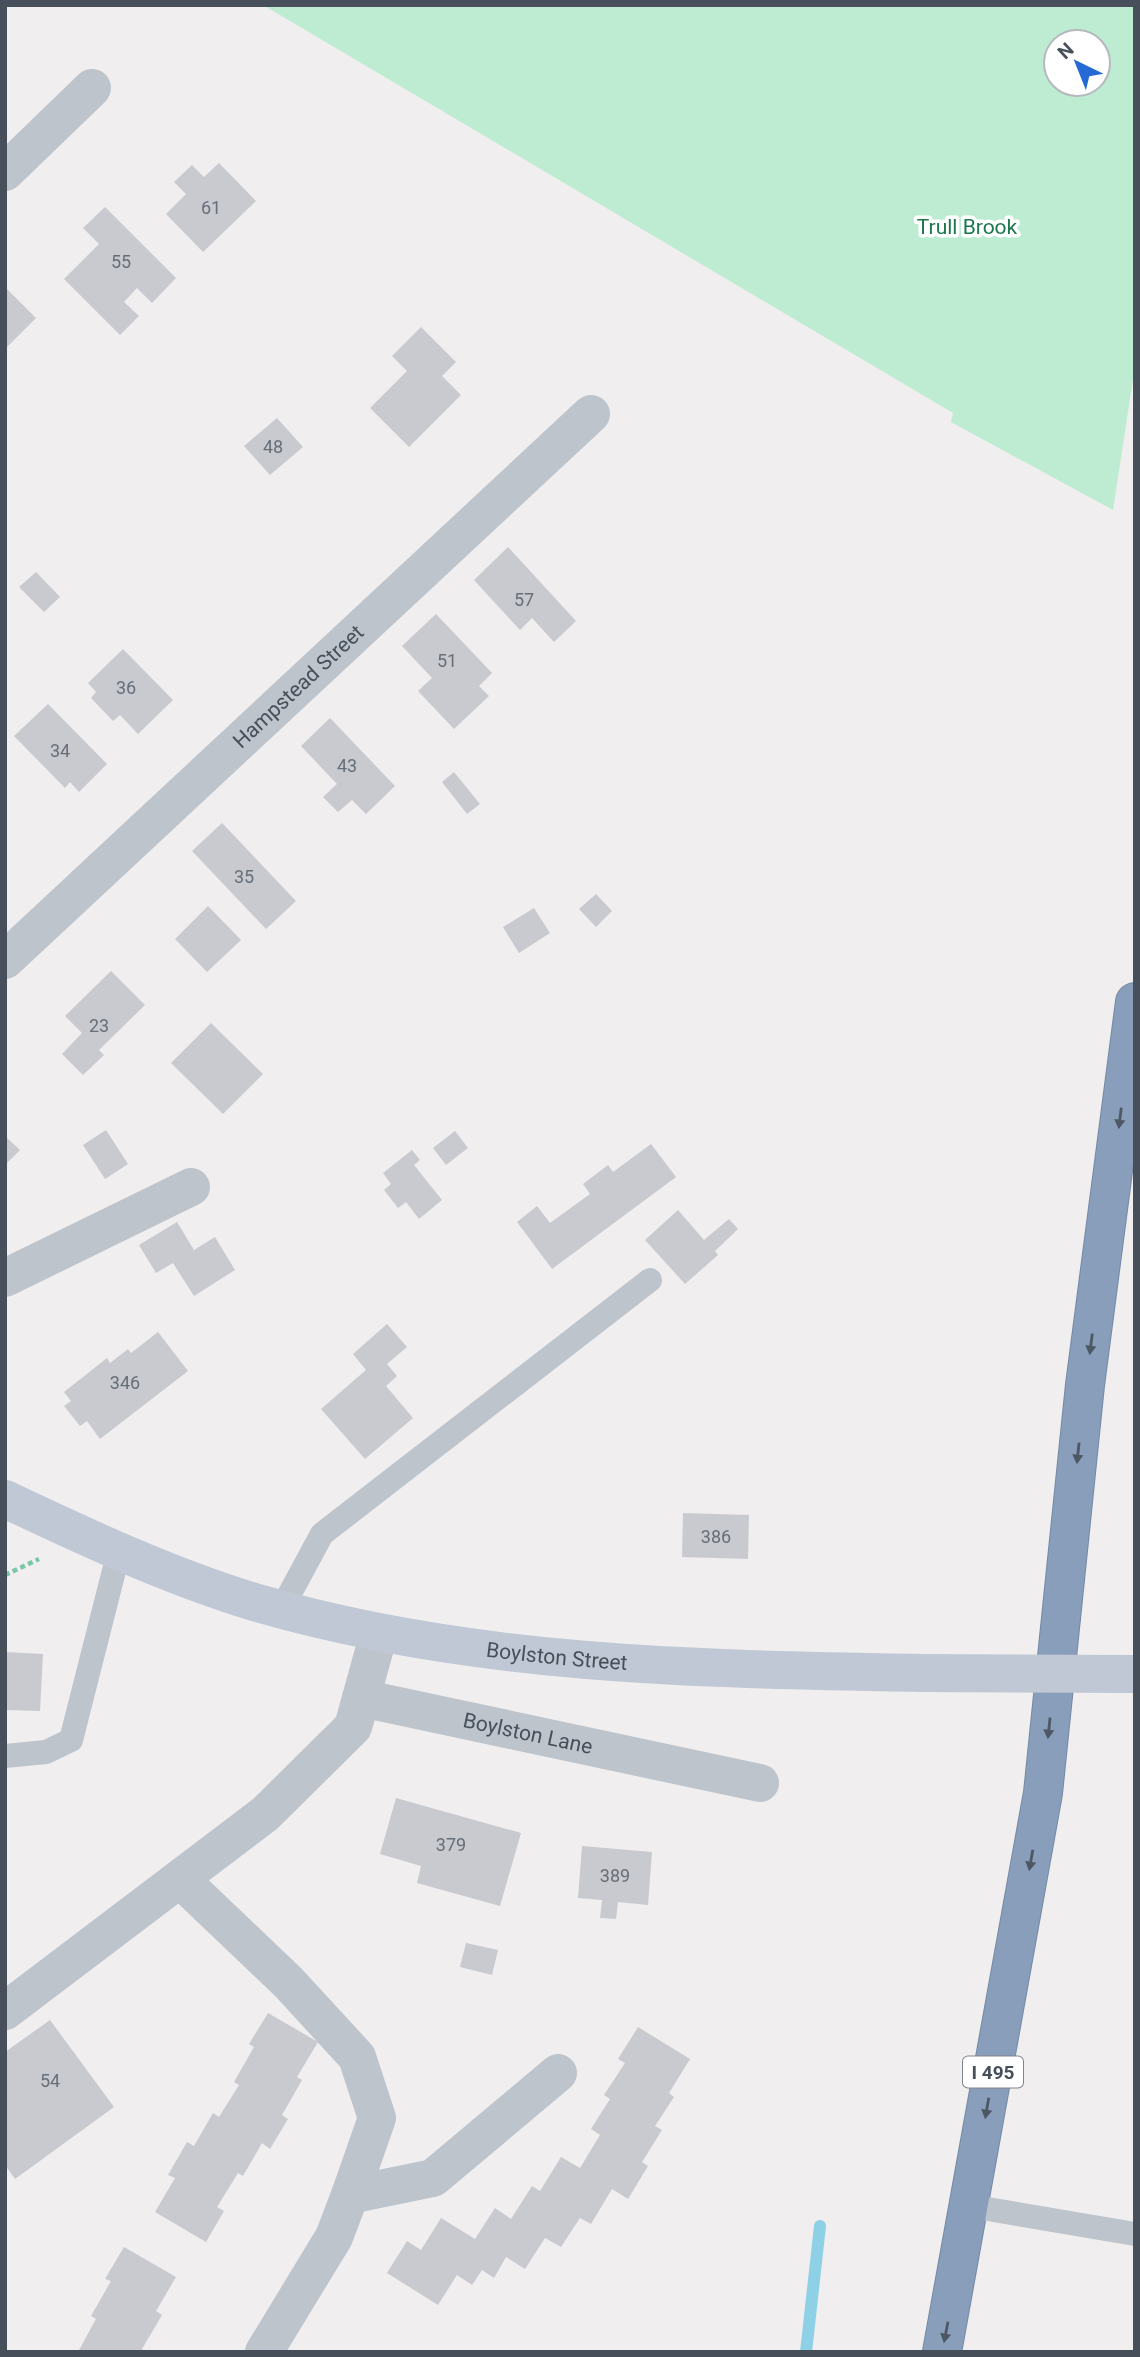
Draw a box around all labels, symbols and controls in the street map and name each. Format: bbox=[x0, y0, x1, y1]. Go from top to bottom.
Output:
north arrow bbox=[1042, 28, 1112, 98]
text: N bbox=[1053, 38, 1078, 64]
house number: 61 bbox=[201, 197, 221, 218]
park label: Trull Brook bbox=[917, 215, 1018, 239]
house number: 55 bbox=[111, 251, 131, 272]
house number: 48 bbox=[263, 436, 283, 457]
house number: 57 bbox=[514, 589, 534, 610]
street label: Hampstead Street bbox=[228, 620, 369, 753]
house number: 51 bbox=[437, 650, 457, 671]
house number: 36 bbox=[116, 677, 136, 698]
house number: 34 bbox=[50, 740, 70, 761]
house number: 43 bbox=[337, 755, 357, 776]
house number: 35 bbox=[234, 866, 254, 887]
house number: 23 bbox=[89, 1015, 109, 1036]
one-way arrow bbox=[1114, 1107, 1125, 1129]
one-way arrow bbox=[1085, 1333, 1096, 1355]
house number: 346 bbox=[110, 1372, 140, 1393]
one-way arrow bbox=[1073, 1442, 1084, 1464]
house number: 386 bbox=[701, 1526, 731, 1547]
street label: Boylston Street bbox=[485, 1638, 628, 1675]
street label: Boylston Lane bbox=[461, 1708, 595, 1759]
one-way arrow bbox=[1044, 1717, 1055, 1739]
house number: 379 bbox=[436, 1834, 466, 1855]
one-way arrow bbox=[1025, 1849, 1036, 1871]
house number: 389 bbox=[600, 1865, 630, 1886]
road number: I 495 bbox=[963, 2056, 1023, 2088]
house number: 54 bbox=[40, 2070, 60, 2091]
one-way arrow bbox=[981, 2097, 992, 2119]
one-way arrow bbox=[940, 2321, 951, 2343]

